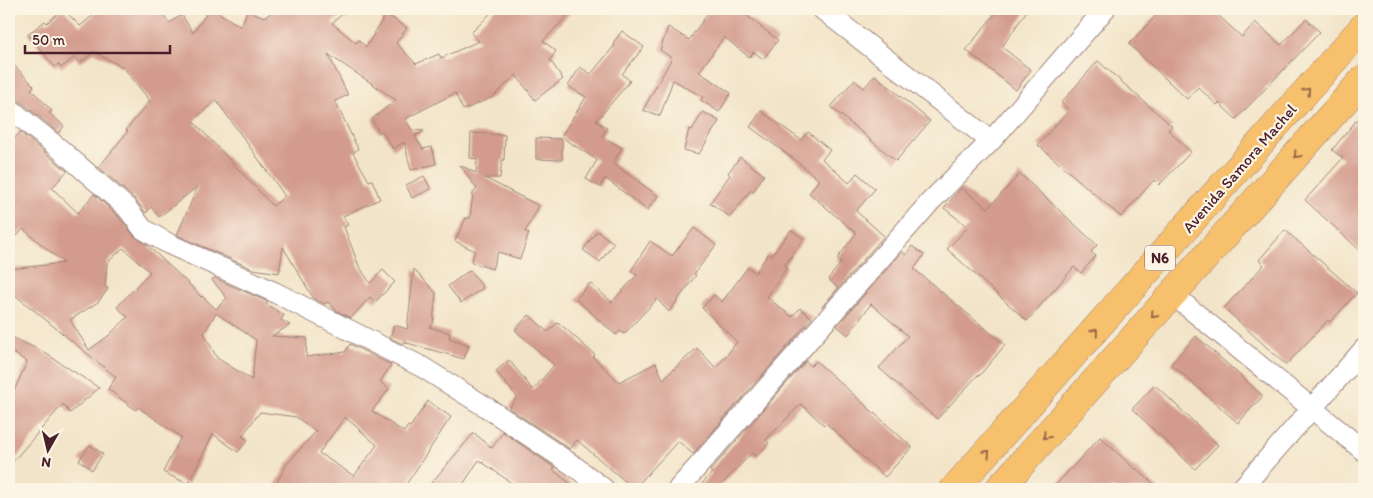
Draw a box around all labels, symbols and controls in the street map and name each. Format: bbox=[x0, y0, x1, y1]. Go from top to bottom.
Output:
scale bar bbox=[25, 22, 170, 54]
text: 50 m bbox=[32, 31, 65, 49]
one-way arrow bbox=[1301, 88, 1310, 97]
street label: Avenida Samora Machel bbox=[1178, 100, 1301, 237]
one-way arrow bbox=[1294, 149, 1303, 158]
road number: N6 bbox=[1145, 246, 1175, 270]
one-way arrow bbox=[1150, 309, 1159, 318]
one-way arrow bbox=[1089, 328, 1098, 337]
north arrow bbox=[22, 426, 72, 476]
one-way arrow bbox=[1042, 431, 1051, 440]
one-way arrow bbox=[981, 449, 990, 458]
text: N bbox=[40, 453, 52, 471]

